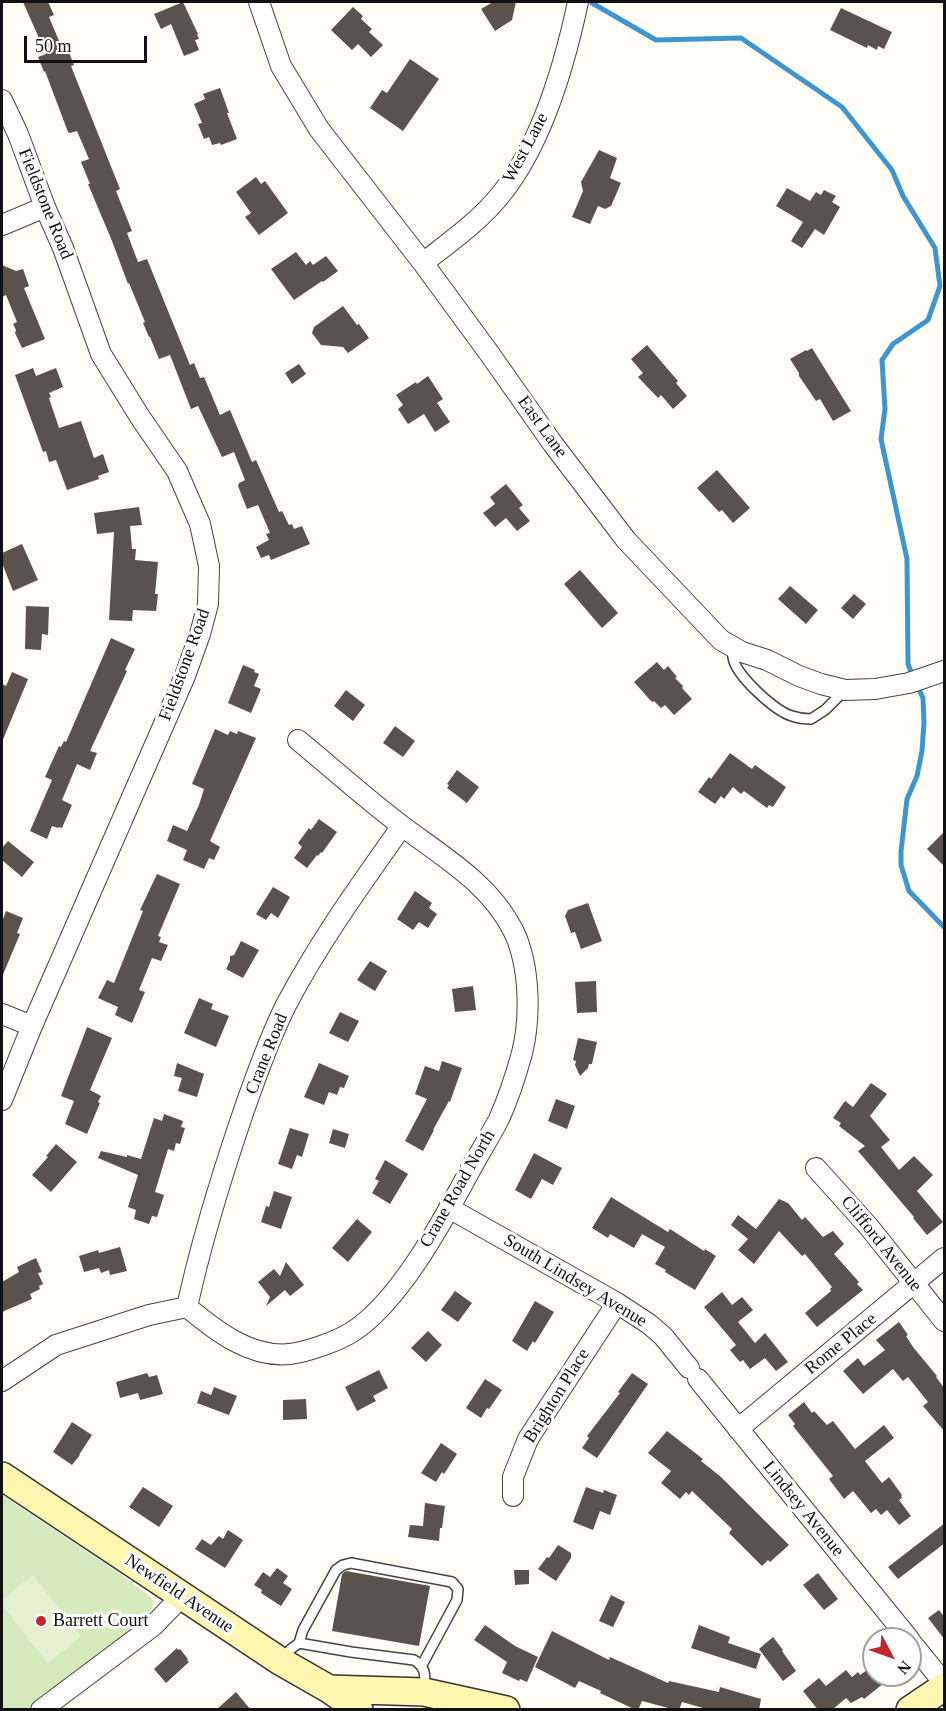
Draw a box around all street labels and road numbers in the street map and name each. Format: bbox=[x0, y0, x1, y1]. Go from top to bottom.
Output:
street label: West Lane bbox=[499, 109, 553, 187]
street label: Fieldstone Road bbox=[13, 145, 77, 263]
street label: East Lane bbox=[512, 392, 572, 462]
street label: Fieldstone Road bbox=[155, 606, 215, 724]
street label: Crane Road bbox=[241, 1010, 293, 1098]
street label: Crane Road North bbox=[416, 1126, 500, 1252]
street label: Clifford Avenue bbox=[836, 1192, 926, 1296]
street label: South Lindsey Avenue bbox=[499, 1230, 651, 1332]
street label: Rome Place bbox=[801, 1308, 881, 1380]
street label: Brighton Place bbox=[519, 1345, 595, 1447]
street label: Lindsey Avenue bbox=[758, 1457, 848, 1561]
street label: Newfield Avenue bbox=[121, 1550, 237, 1638]

